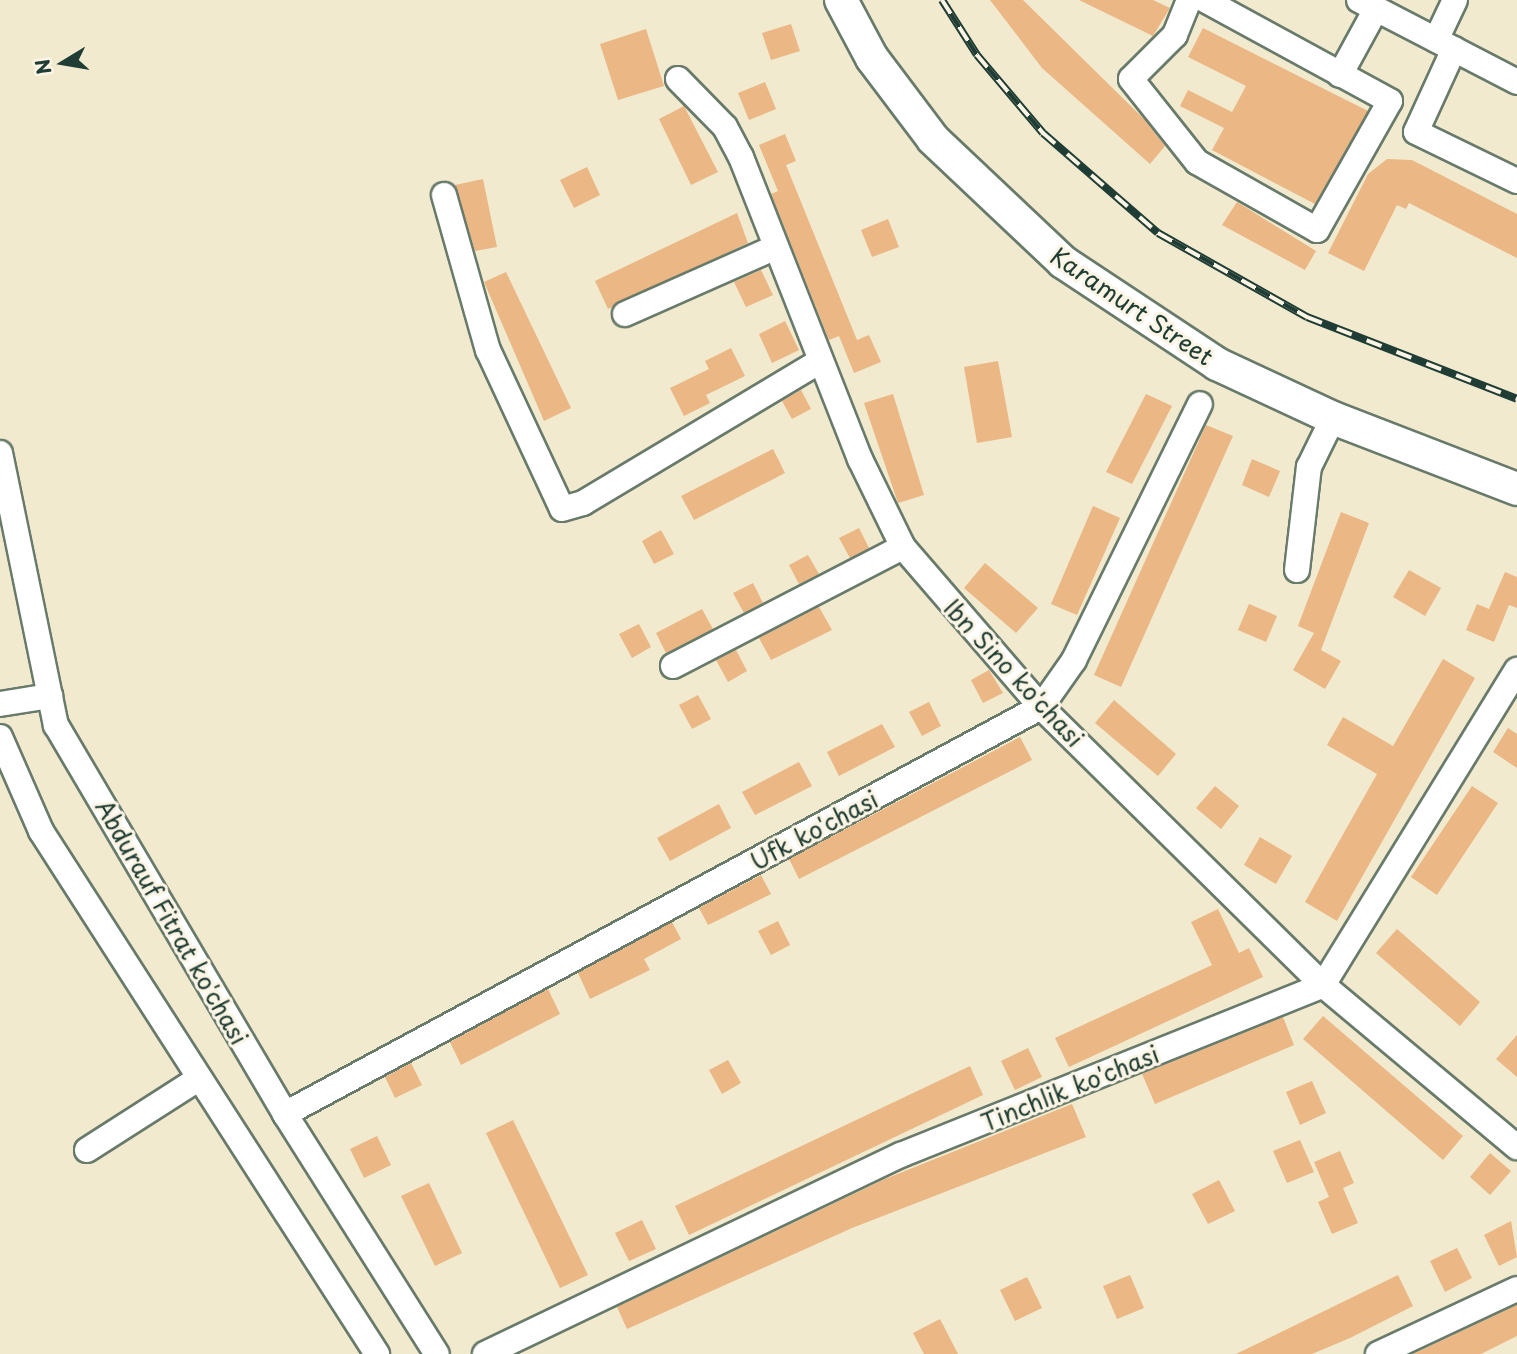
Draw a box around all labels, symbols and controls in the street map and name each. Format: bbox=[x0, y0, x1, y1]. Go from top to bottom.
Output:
north arrow bbox=[28, 28, 98, 98]
text: N bbox=[27, 57, 58, 77]
street label: Karamurt Street bbox=[1045, 241, 1219, 371]
street label: Ibn Sino ko'chasi bbox=[938, 593, 1090, 753]
street label: Ufk ko'chasi bbox=[744, 784, 884, 876]
street label: Abdurauf Fitrat ko'chasi bbox=[90, 794, 254, 1050]
street label: Tinchlik ko'chasi bbox=[976, 1039, 1164, 1137]

